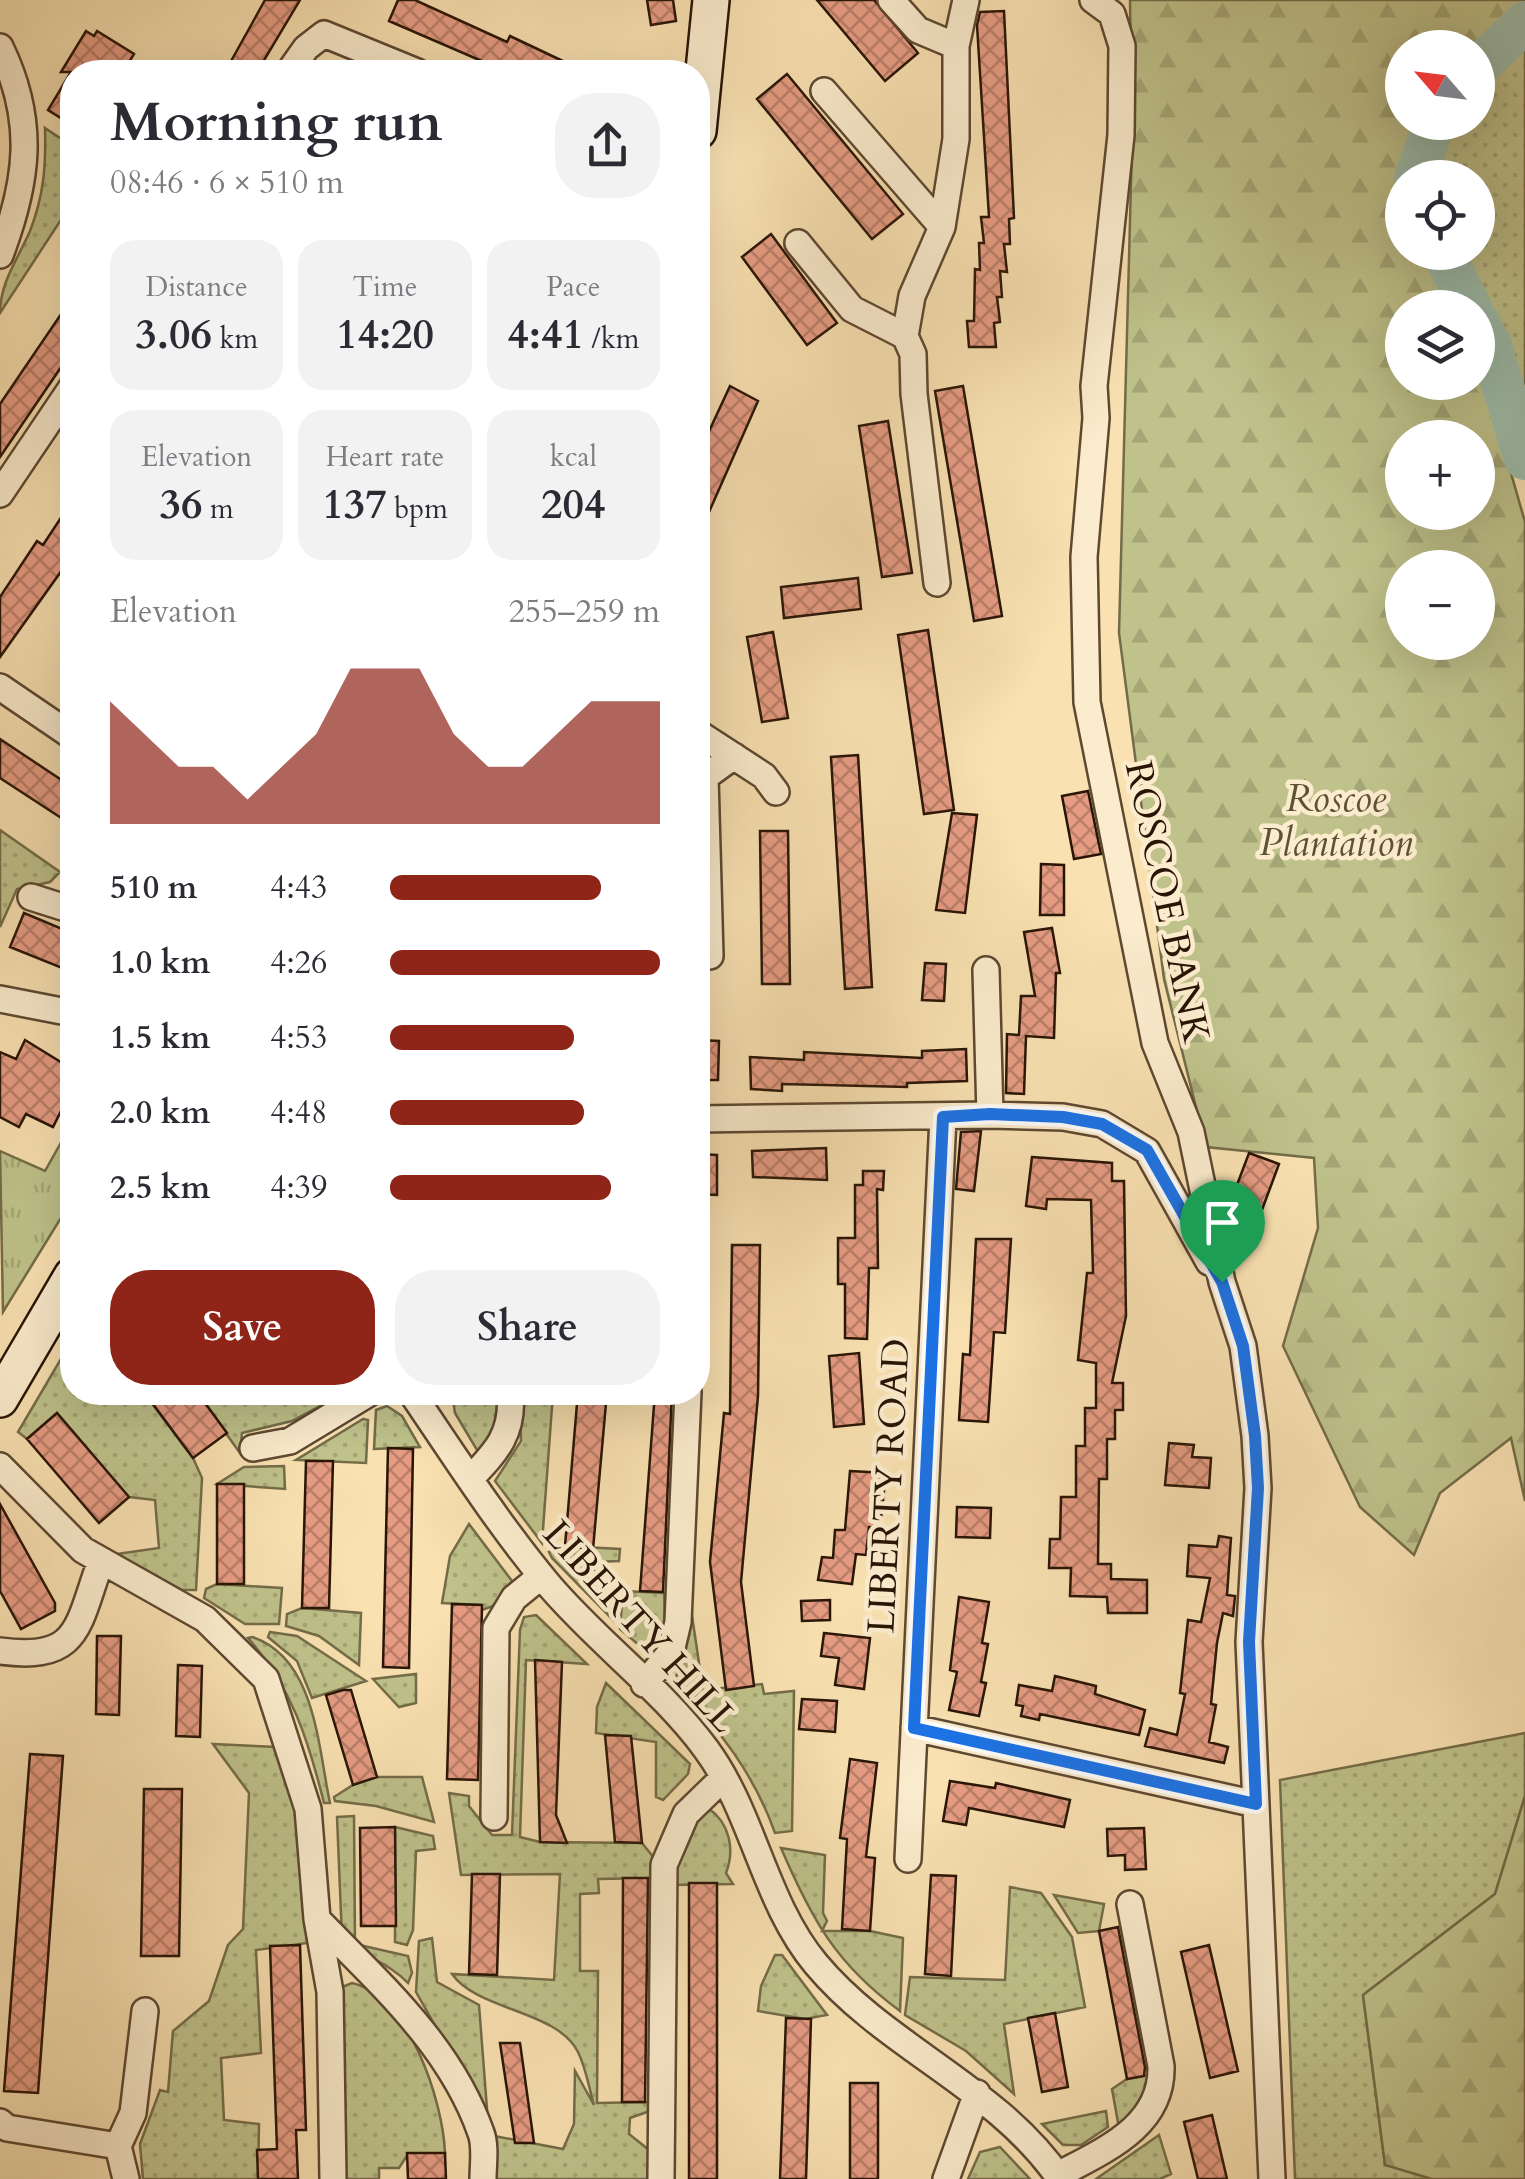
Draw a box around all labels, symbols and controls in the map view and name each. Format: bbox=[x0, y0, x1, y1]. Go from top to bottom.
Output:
north arrow bbox=[1385, 30, 1495, 140]
map controls bbox=[1385, 30, 1495, 660]
text: Morning run bbox=[110, 86, 443, 160]
button: share bbox=[555, 93, 660, 198]
button: locate bbox=[1385, 160, 1495, 270]
text: 08:46 · 6 × 510 m bbox=[110, 161, 344, 205]
text: Distance bbox=[145, 268, 248, 306]
text: Time bbox=[353, 268, 417, 306]
text: Pace bbox=[546, 268, 600, 306]
button: layers bbox=[1385, 290, 1495, 400]
text: 3.06 bbox=[135, 306, 212, 363]
text: 14:20 bbox=[336, 306, 434, 363]
text: 4:41 bbox=[507, 306, 584, 363]
text: km bbox=[212, 320, 258, 358]
text: /km bbox=[584, 320, 639, 358]
button: + bbox=[1385, 420, 1495, 530]
text: Elevation bbox=[141, 438, 252, 476]
text: Heart rate bbox=[326, 438, 444, 476]
text: kcal bbox=[550, 438, 597, 476]
text: 36 bbox=[160, 476, 203, 533]
text: 137 bbox=[322, 476, 387, 533]
text: 204 bbox=[541, 476, 606, 533]
text: m bbox=[203, 490, 234, 528]
text: bpm bbox=[387, 490, 448, 528]
button: − bbox=[1385, 550, 1495, 660]
text: Elevation bbox=[110, 590, 237, 634]
text: 255–259 m bbox=[508, 590, 660, 634]
street label: ROSCOE BANK bbox=[1112, 756, 1222, 1049]
park label: Roscoe Plantation bbox=[1259, 773, 1413, 869]
text: 510 m bbox=[110, 866, 197, 910]
text: 4:43 bbox=[270, 866, 327, 910]
text: 1.0 km bbox=[110, 941, 210, 985]
text: 4:26 bbox=[270, 941, 327, 985]
text: 1.5 km bbox=[110, 1016, 210, 1060]
text: 4:53 bbox=[270, 1016, 327, 1060]
text: 2.0 km bbox=[110, 1091, 210, 1135]
text: 4:48 bbox=[270, 1091, 327, 1135]
text: 2.5 km bbox=[110, 1166, 210, 1210]
text: 4:39 bbox=[270, 1166, 327, 1210]
pin bbox=[1180, 1180, 1265, 1283]
icon: arrive bbox=[1195, 1195, 1250, 1250]
button: Save bbox=[110, 1270, 375, 1385]
button: Share bbox=[395, 1270, 660, 1385]
street label: LIBERTY ROAD bbox=[855, 1337, 923, 1635]
street label: LIBERTY HILL bbox=[531, 1509, 749, 1744]

